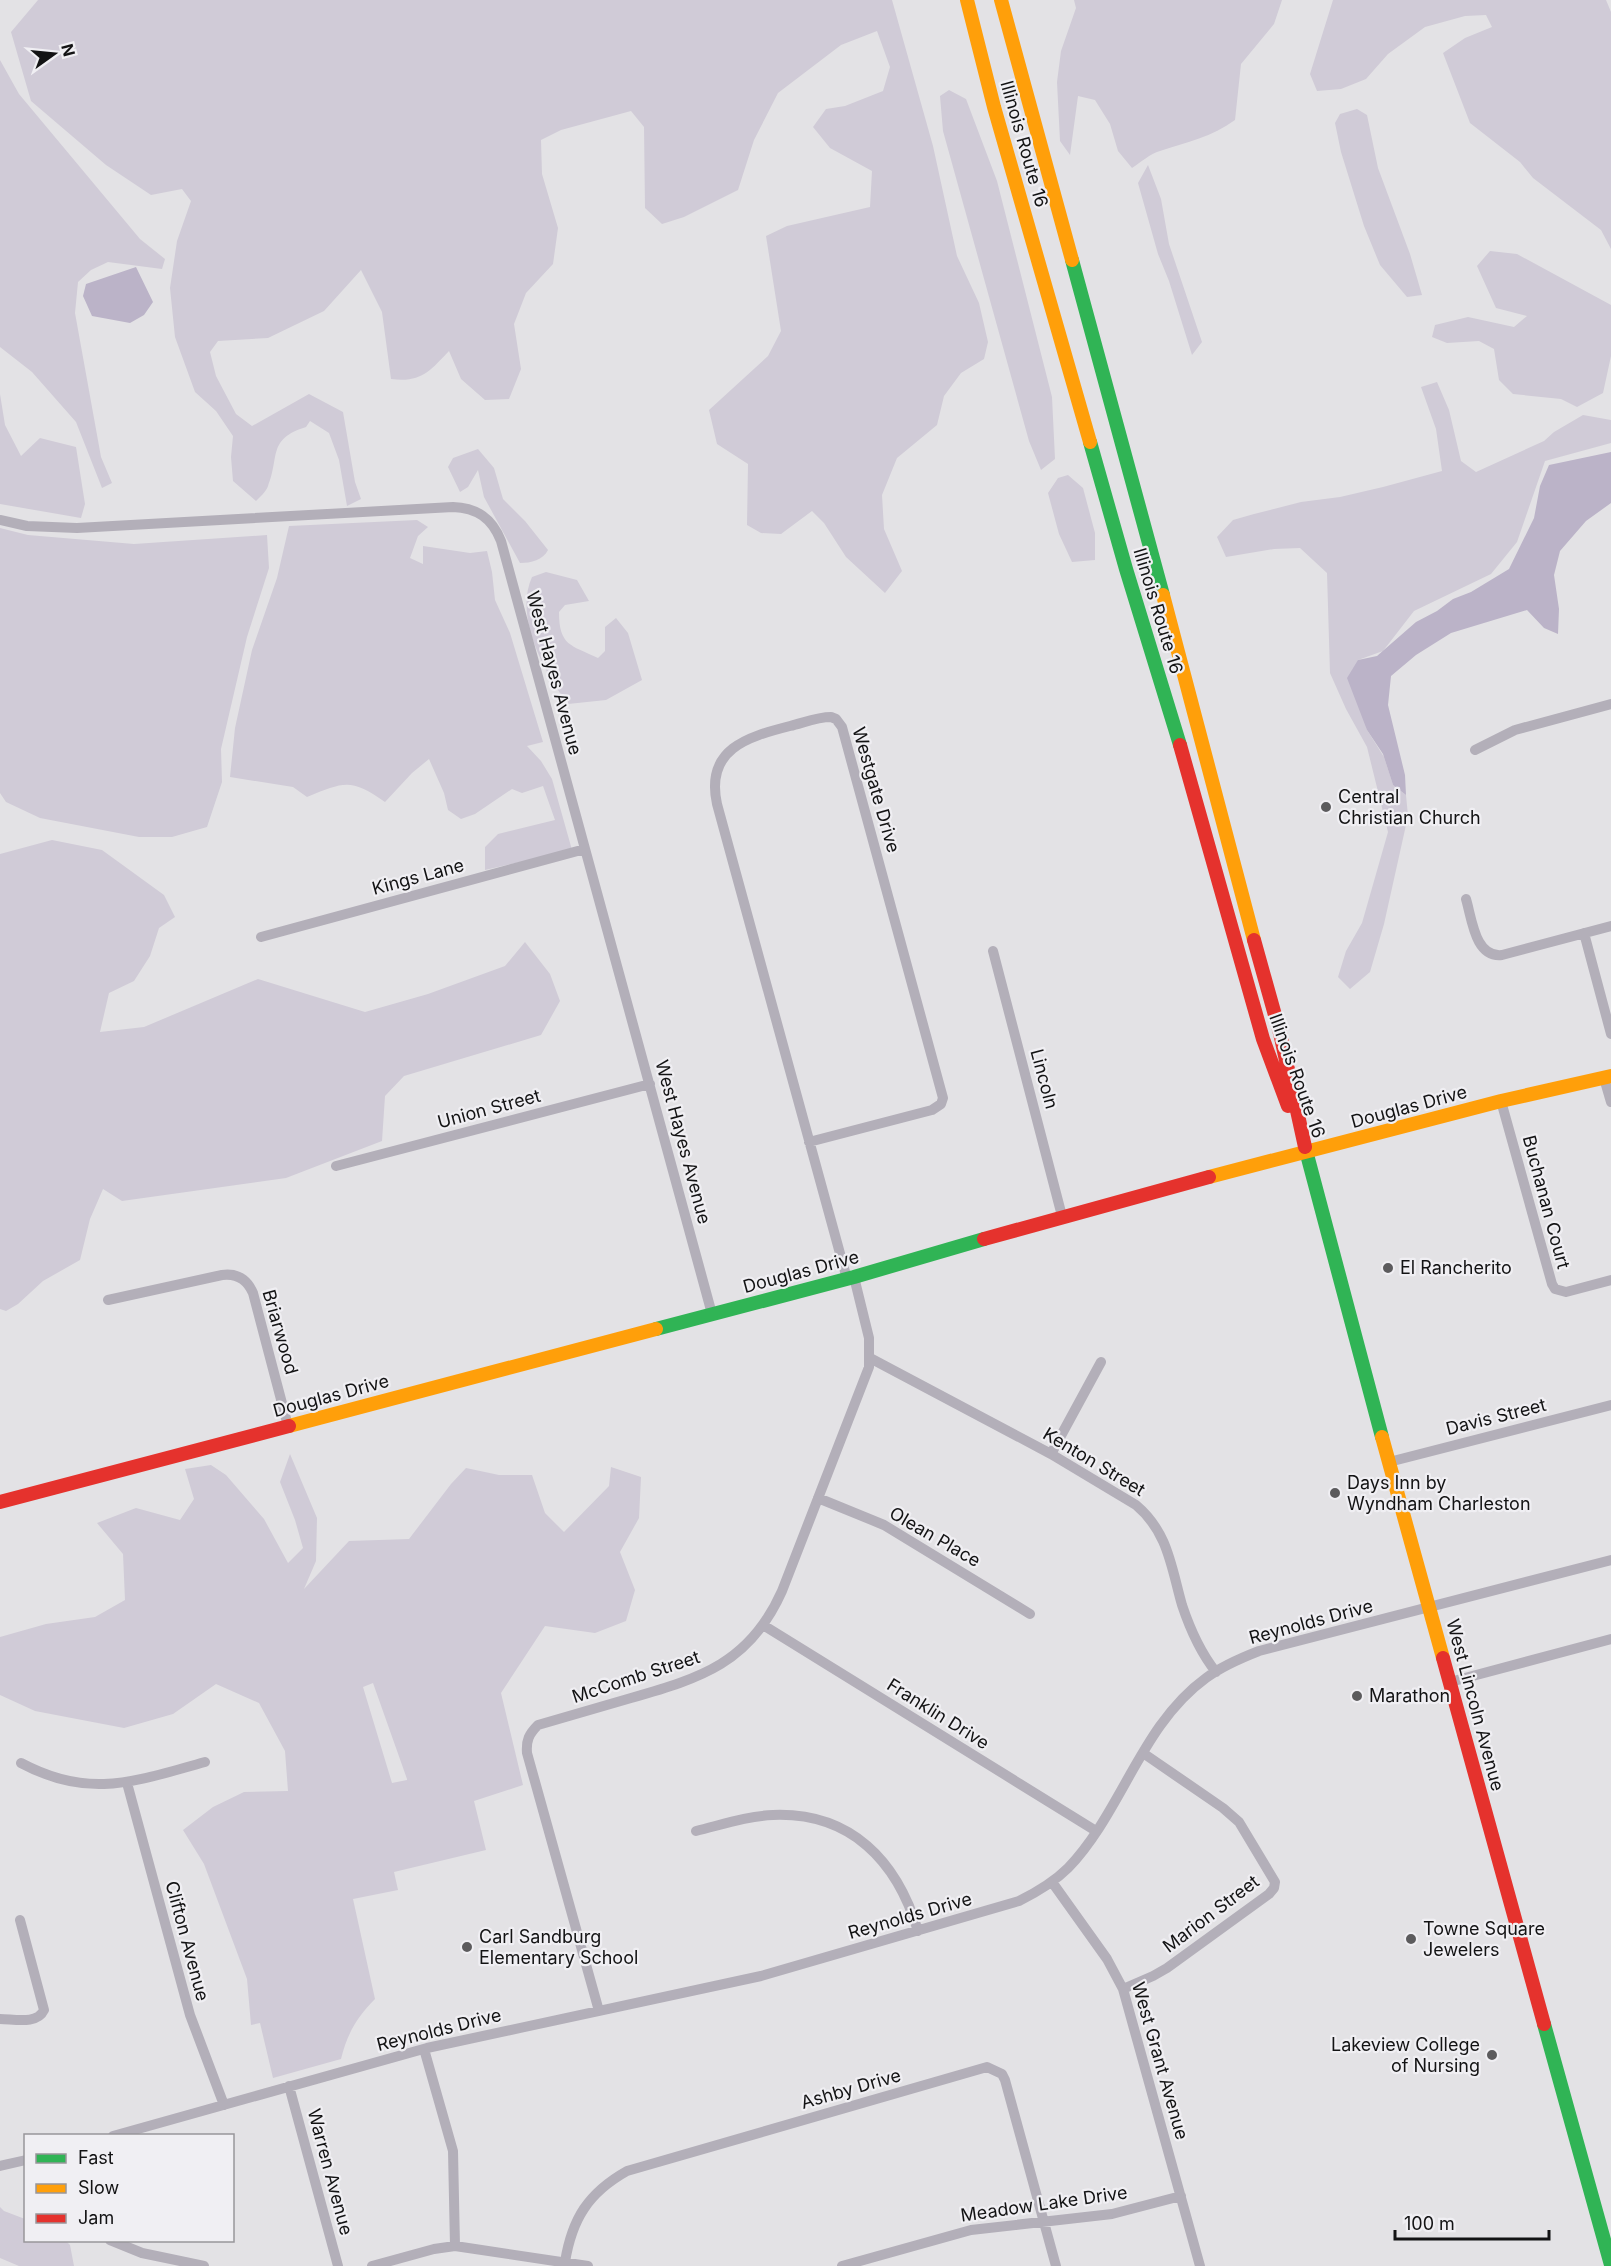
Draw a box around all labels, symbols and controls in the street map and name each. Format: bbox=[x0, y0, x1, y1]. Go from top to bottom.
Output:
north arrow bbox=[24, 24, 84, 84]
text: N bbox=[57, 42, 80, 59]
street label: Illinois Route 16 bbox=[996, 78, 1053, 210]
street label: Illinois Route 16 bbox=[1129, 545, 1188, 676]
street label: West Hayes Avenue bbox=[522, 589, 587, 757]
street label: Westgate Drive bbox=[849, 725, 904, 855]
place label: Central Christian Church bbox=[1338, 786, 1481, 828]
marker: Central Christian Church bbox=[1319, 800, 1333, 814]
street label: Kings Lane bbox=[370, 854, 466, 899]
street label: Illinois Route 16 bbox=[1265, 1011, 1330, 1141]
street label: Lincoln bbox=[1026, 1047, 1063, 1111]
street label: West Hayes Avenue bbox=[651, 1058, 716, 1226]
street label: Douglas Drive bbox=[1349, 1081, 1469, 1132]
street label: Union Street bbox=[435, 1085, 543, 1132]
street label: Buchanan Court bbox=[1519, 1133, 1574, 1271]
street label: Douglas Drive bbox=[741, 1246, 861, 1297]
place label: El Rancherito bbox=[1400, 1257, 1512, 1278]
marker: El Rancherito bbox=[1381, 1261, 1395, 1275]
street label: Briarwood bbox=[258, 1287, 303, 1377]
street label: Douglas Drive bbox=[271, 1370, 391, 1421]
street label: Davis Street bbox=[1444, 1394, 1548, 1439]
street label: Kenton Street bbox=[1039, 1423, 1149, 1500]
place label: Days Inn by Wyndham Charleston bbox=[1347, 1472, 1531, 1514]
marker: Days Inn by Wyndham Charleston bbox=[1328, 1486, 1342, 1500]
street label: Olean Place bbox=[886, 1502, 984, 1571]
street label: Reynolds Drive bbox=[1247, 1595, 1375, 1648]
street label: West Lincoln Avenue bbox=[1442, 1617, 1509, 1793]
street label: McComb Street bbox=[569, 1646, 702, 1707]
street label: Franklin Drive bbox=[883, 1674, 993, 1753]
place label: Marathon bbox=[1369, 1685, 1450, 1706]
marker: Marathon bbox=[1350, 1689, 1364, 1703]
street label: Marion Street bbox=[1158, 1871, 1263, 1957]
street label: Clifton Avenue bbox=[161, 1879, 214, 2003]
street label: Reynolds Drive bbox=[846, 1888, 974, 1943]
place label: Towne Square Jewelers bbox=[1423, 1918, 1545, 1960]
place label: Carl Sandburg Elementary School bbox=[479, 1926, 638, 1968]
marker: Towne Square Jewelers bbox=[1404, 1932, 1418, 1946]
marker: Carl Sandburg Elementary School bbox=[460, 1940, 474, 1954]
street label: West Grant Avenue bbox=[1128, 1980, 1193, 2142]
street label: Reynolds Drive bbox=[374, 2004, 503, 2055]
place label: Lakeview College of Nursing bbox=[1331, 2034, 1480, 2076]
marker: Lakeview College of Nursing bbox=[1485, 2048, 1499, 2062]
street label: Ashby Drive bbox=[798, 2064, 903, 2113]
street label: Warren Avenue bbox=[304, 2106, 357, 2237]
legend bbox=[24, 2134, 234, 2242]
text: Fast bbox=[78, 2147, 114, 2168]
text: Slow bbox=[78, 2177, 119, 2198]
street label: Meadow Lake Drive bbox=[959, 2181, 1129, 2226]
scale bar bbox=[1395, 2203, 1550, 2241]
text: Jam bbox=[78, 2207, 114, 2228]
text: 100 m bbox=[1404, 2213, 1455, 2234]

